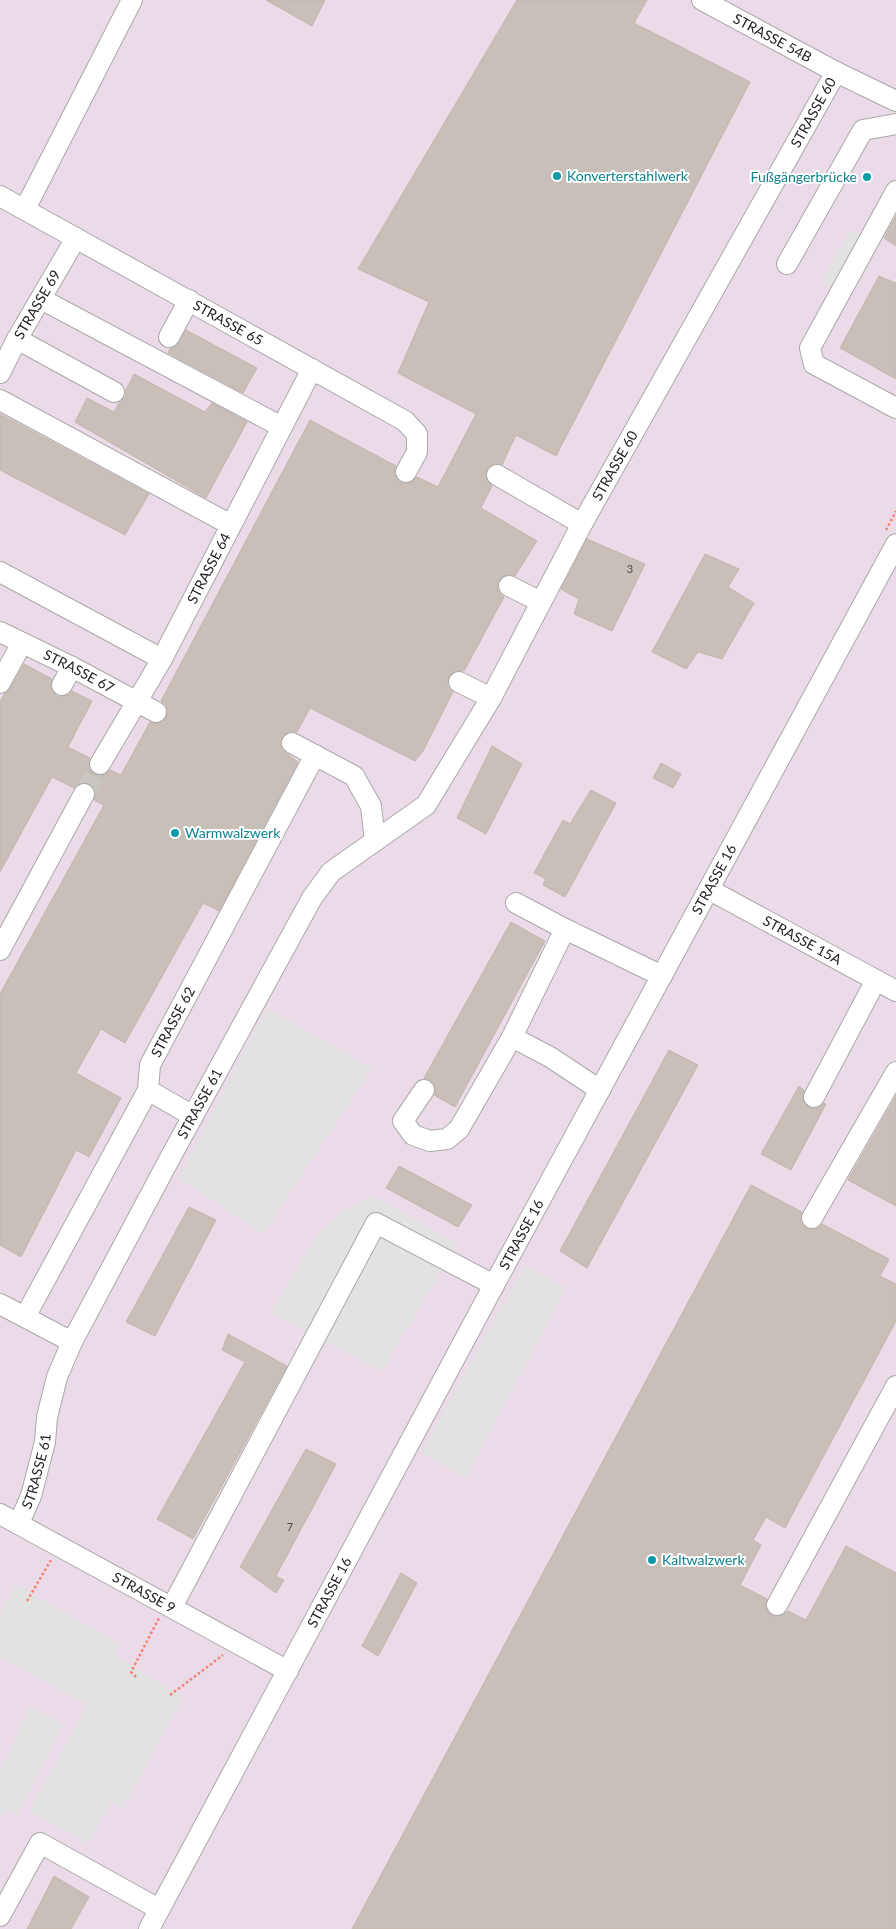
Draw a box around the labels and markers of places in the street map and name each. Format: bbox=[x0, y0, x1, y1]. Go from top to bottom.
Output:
place label: Konverterstahlwerk bbox=[567, 167, 689, 184]
place label: Fußgängerbrücke bbox=[751, 168, 857, 185]
marker: Konverterstahlwerk bbox=[551, 170, 563, 182]
marker: Fußgängerbrücke bbox=[861, 171, 873, 183]
place label: Warmwalzwerk bbox=[185, 824, 281, 841]
marker: Warmwalzwerk bbox=[169, 827, 181, 839]
place label: Kaltwalzwerk bbox=[662, 1551, 745, 1568]
marker: Kaltwalzwerk bbox=[646, 1554, 658, 1566]

